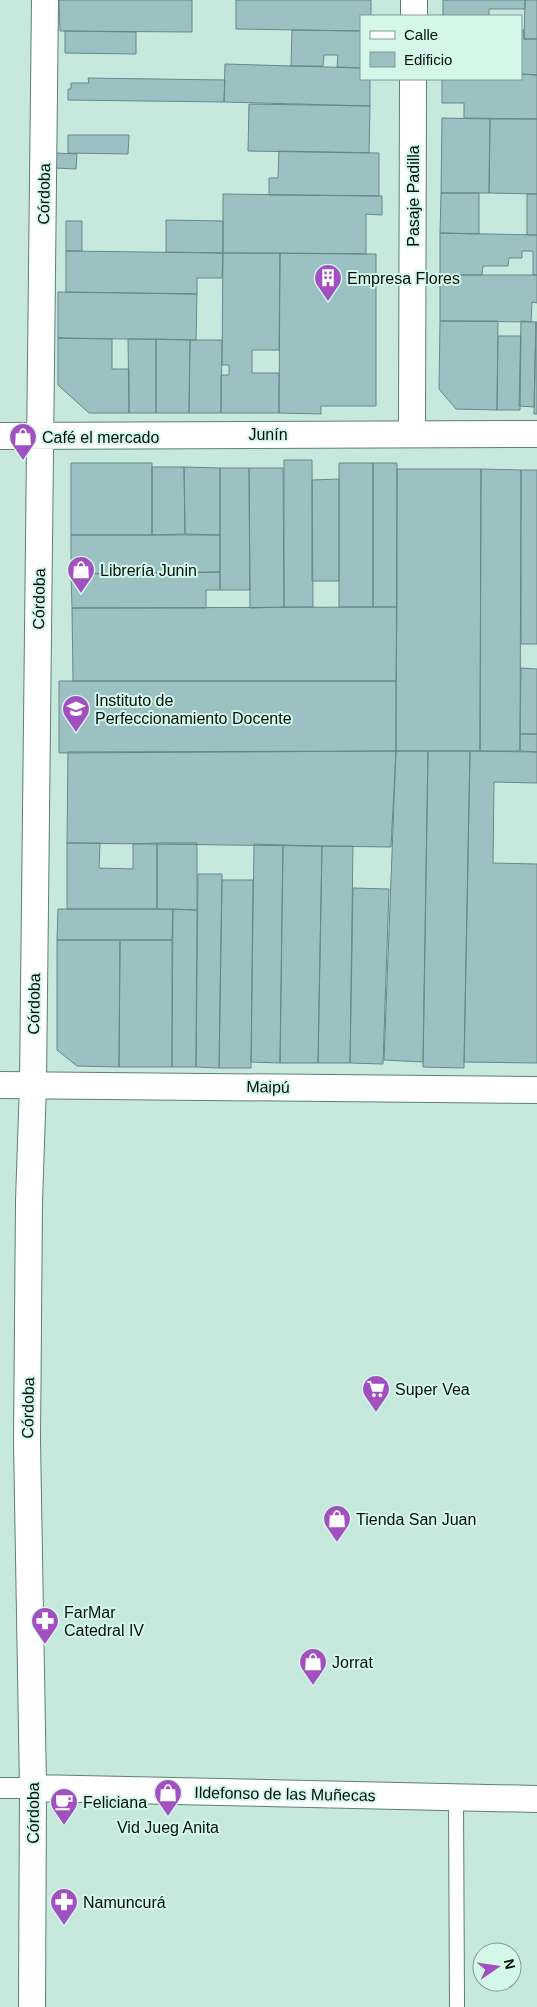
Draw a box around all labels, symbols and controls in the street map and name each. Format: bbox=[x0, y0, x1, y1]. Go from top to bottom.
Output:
legend bbox=[360, 15, 522, 80]
text: Calle bbox=[404, 26, 438, 43]
text: Edificio bbox=[404, 51, 452, 68]
street label: Pasaje Padilla bbox=[405, 145, 422, 247]
street label: Córdoba bbox=[35, 163, 53, 225]
building icon: Empresa Flores bbox=[313, 263, 343, 302]
place label: Empresa Flores bbox=[347, 270, 460, 287]
shop icon: Café el mercado bbox=[8, 422, 38, 461]
street label: Junín bbox=[248, 426, 288, 443]
place label: Café el mercado bbox=[42, 429, 159, 446]
shop icon: Librería Junin bbox=[66, 555, 96, 594]
place label: Librería Junin bbox=[100, 562, 197, 579]
street label: Córdoba bbox=[30, 568, 48, 630]
place label: Instituto de Perfeccionamiento Docente bbox=[95, 692, 292, 727]
school or university icon: Instituto de Perfeccionamiento Docente bbox=[61, 694, 91, 733]
street label: Córdoba bbox=[25, 973, 43, 1035]
street label: Maipú bbox=[246, 1078, 290, 1096]
supermarket icon: Super Vea bbox=[361, 1374, 391, 1413]
street label: Córdoba bbox=[19, 1377, 37, 1439]
place label: Super Vea bbox=[395, 1381, 470, 1398]
shop icon: Tienda San Juan bbox=[322, 1504, 352, 1543]
place label: Tienda San Juan bbox=[356, 1511, 476, 1528]
place label: FarMar Catedral IV bbox=[64, 1604, 144, 1639]
pharmacy icon: FarMar Catedral IV bbox=[30, 1606, 60, 1645]
shop icon: Jorrat bbox=[298, 1647, 328, 1686]
place label: Jorrat bbox=[332, 1654, 373, 1671]
shop icon: Vid Jueg Anita bbox=[153, 1778, 183, 1817]
street label: Córdoba bbox=[25, 1782, 42, 1844]
street label: Ildefonso de las Muñecas bbox=[194, 1784, 376, 1804]
cafe icon: Feliciana bbox=[49, 1787, 79, 1826]
place label: Feliciana bbox=[83, 1794, 147, 1811]
place label: Vid Jueg Anita bbox=[117, 1819, 219, 1836]
pharmacy icon: Namuncurá bbox=[49, 1887, 79, 1926]
place label: Namuncurá bbox=[83, 1894, 166, 1911]
north arrow bbox=[472, 1942, 522, 1992]
text: N bbox=[501, 1957, 519, 1971]

